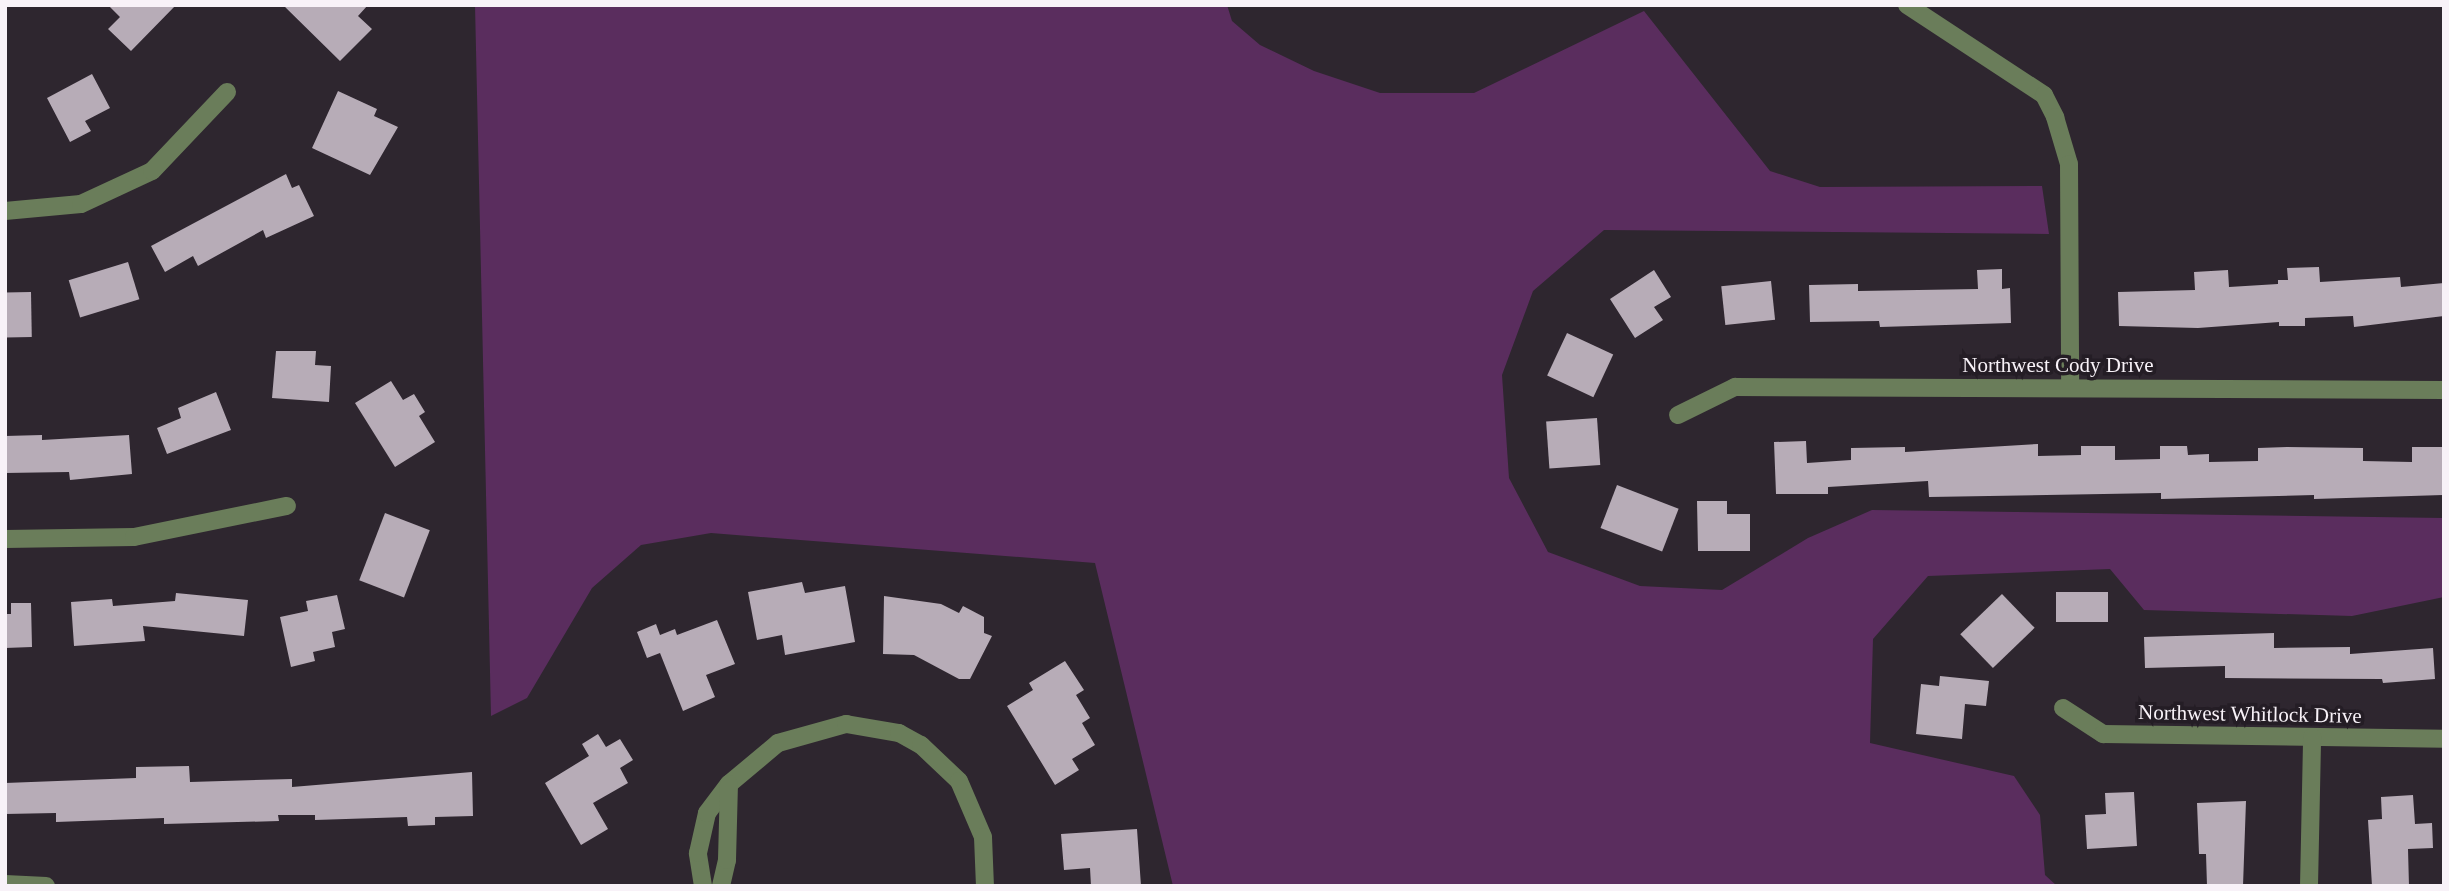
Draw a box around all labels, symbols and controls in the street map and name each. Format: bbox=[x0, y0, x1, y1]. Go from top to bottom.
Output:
street label: Northwest Cody Drive bbox=[1962, 352, 2154, 378]
street label: Northwest Whitlock Drive bbox=[2138, 699, 2362, 729]

